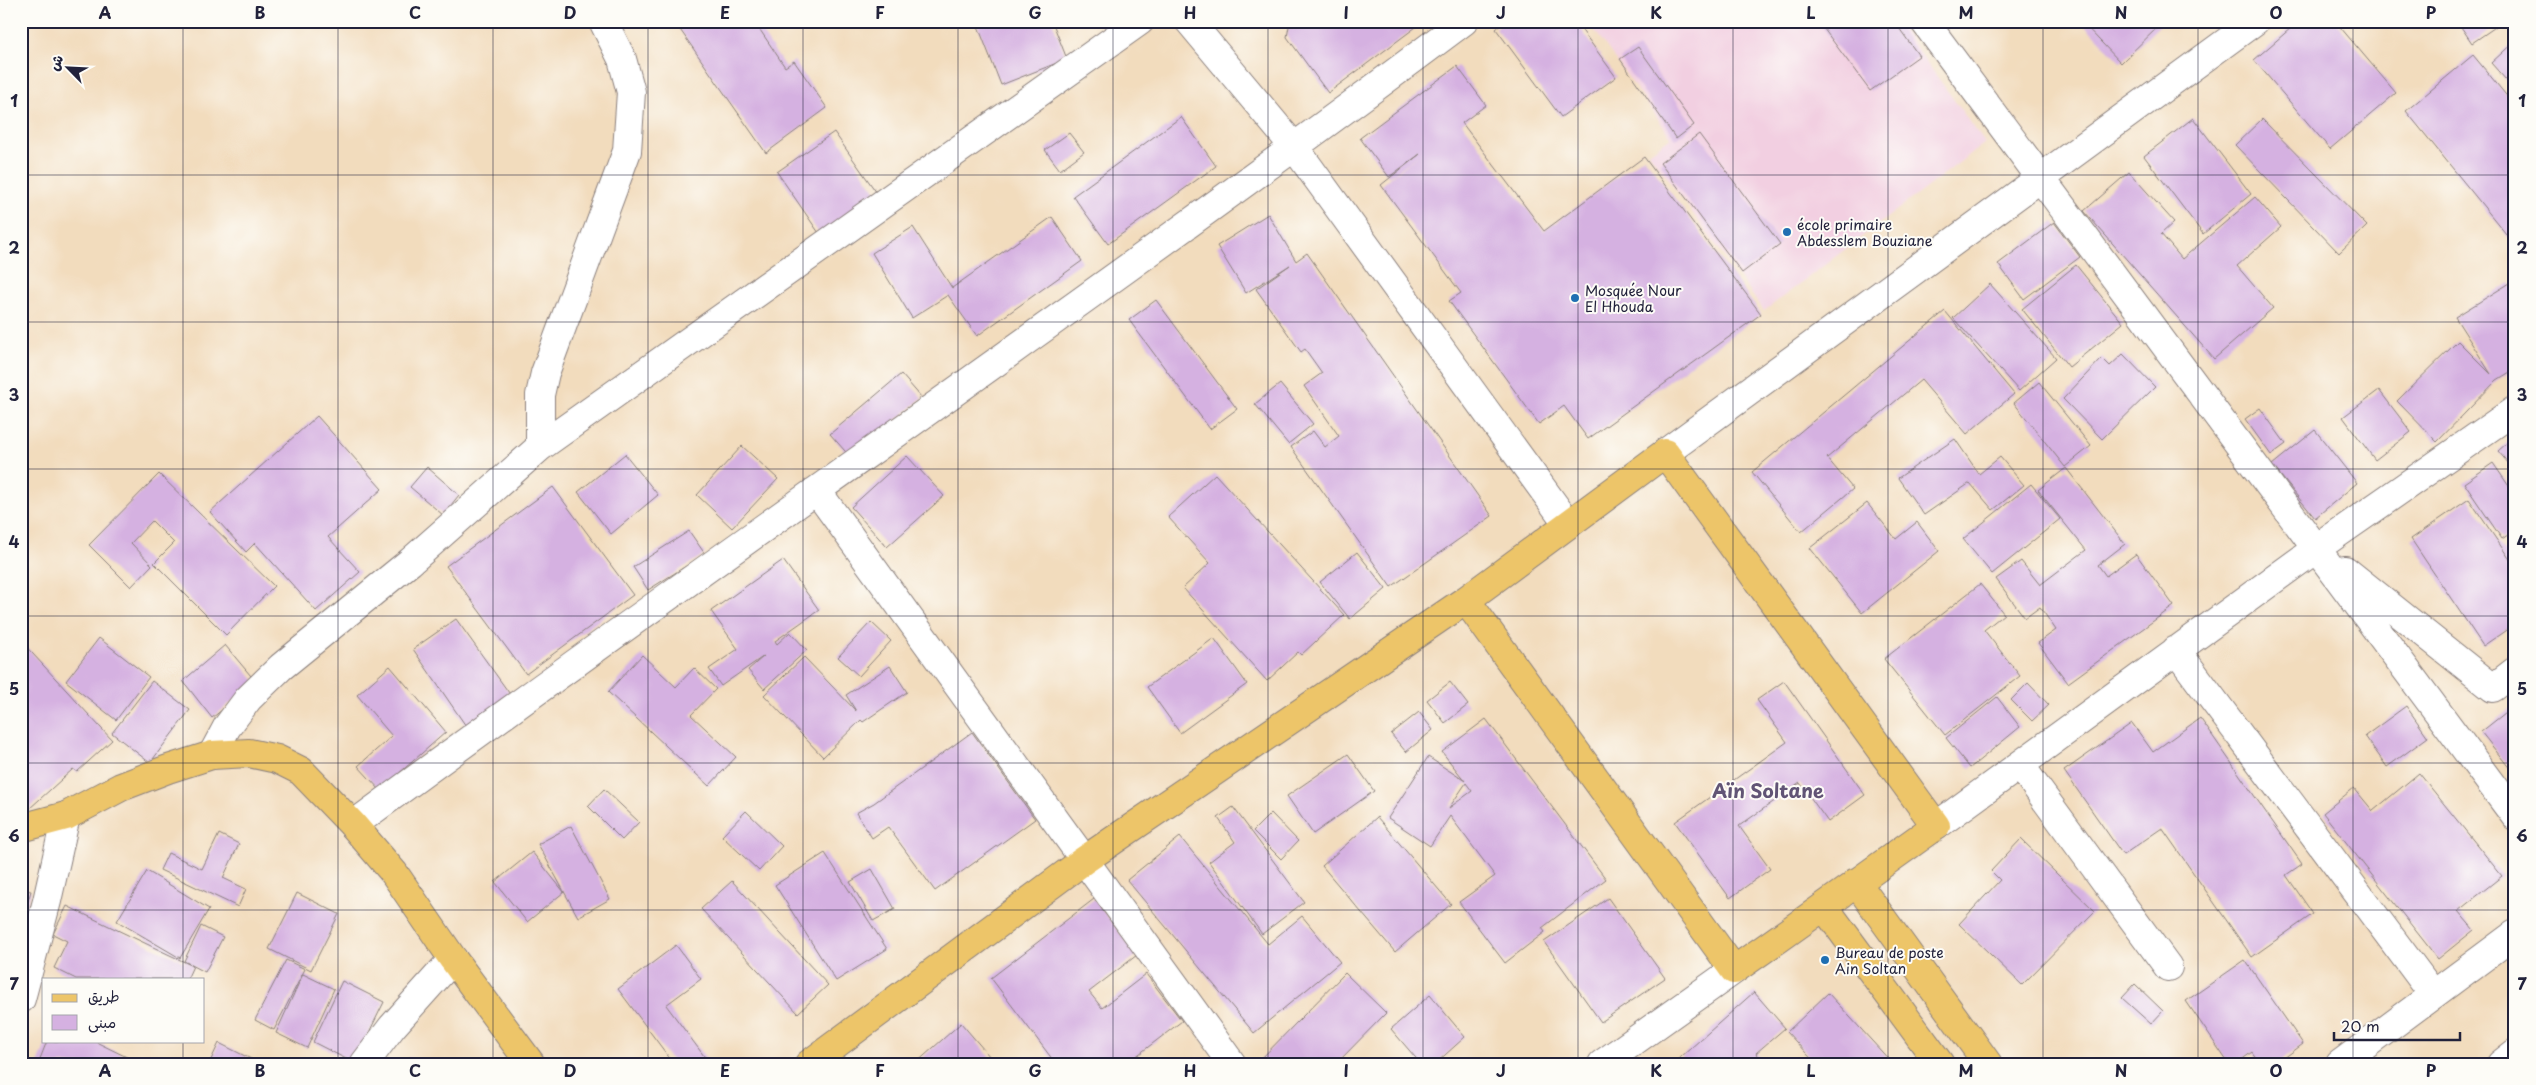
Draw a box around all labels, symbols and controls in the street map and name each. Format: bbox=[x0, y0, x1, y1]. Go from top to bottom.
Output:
text: A bbox=[99, 0, 112, 24]
text: B bbox=[255, 0, 266, 24]
text: C bbox=[409, 0, 421, 24]
text: D bbox=[564, 0, 576, 24]
text: E bbox=[720, 0, 730, 24]
text: F bbox=[875, 0, 885, 24]
text: G bbox=[1028, 0, 1042, 24]
text: H bbox=[1184, 0, 1196, 24]
text: I bbox=[1343, 0, 1349, 24]
text: J bbox=[1496, 0, 1506, 24]
text: K bbox=[1650, 0, 1662, 24]
text: L bbox=[1806, 0, 1816, 24]
text: M bbox=[1958, 0, 1974, 24]
text: N bbox=[2115, 0, 2127, 24]
text: O bbox=[2270, 0, 2283, 24]
text: P bbox=[2426, 0, 2437, 24]
north arrow bbox=[42, 42, 92, 92]
text: ش bbox=[43, 51, 68, 74]
text: 1 bbox=[10, 88, 18, 112]
text: 1 bbox=[2518, 88, 2526, 112]
place label: école primaire Abdesslem Bouziane bbox=[1797, 214, 1933, 251]
marker: école primaire Abdesslem Bouziane bbox=[1781, 226, 1793, 238]
text: 2 bbox=[8, 235, 20, 259]
text: 2 bbox=[2516, 235, 2528, 259]
place label: Mosquée Nour El Hhouda bbox=[1585, 280, 1682, 317]
marker: Mosquée Nour El Hhouda bbox=[1569, 292, 1581, 304]
text: 3 bbox=[9, 382, 19, 406]
text: 3 bbox=[2517, 382, 2527, 406]
text: 4 bbox=[9, 529, 20, 553]
text: 4 bbox=[2517, 529, 2528, 553]
text: 5 bbox=[9, 676, 19, 700]
text: 5 bbox=[2517, 676, 2527, 700]
district label: Aïn Soltane bbox=[1712, 776, 1824, 804]
text: 6 bbox=[8, 823, 20, 847]
text: 6 bbox=[2516, 823, 2528, 847]
place label: Bureau de poste Ain Soltan bbox=[1835, 942, 1944, 979]
marker: Bureau de poste Ain Soltan bbox=[1819, 954, 1831, 966]
text: 7 bbox=[9, 971, 19, 995]
text: 7 bbox=[2517, 971, 2527, 995]
legend bbox=[42, 978, 205, 1042]
text: طريق bbox=[88, 984, 120, 1007]
text: مبنى bbox=[88, 1010, 116, 1033]
scale bar bbox=[2334, 1010, 2460, 1042]
text: 20 m bbox=[2341, 1014, 2380, 1037]
text: A bbox=[99, 1058, 112, 1082]
text: B bbox=[255, 1058, 266, 1082]
text: C bbox=[409, 1058, 421, 1082]
text: D bbox=[564, 1058, 576, 1082]
text: E bbox=[720, 1058, 730, 1082]
text: F bbox=[875, 1058, 885, 1082]
text: G bbox=[1028, 1058, 1042, 1082]
text: H bbox=[1184, 1058, 1196, 1082]
text: I bbox=[1343, 1058, 1349, 1082]
text: J bbox=[1496, 1058, 1506, 1082]
text: K bbox=[1650, 1058, 1662, 1082]
text: L bbox=[1806, 1058, 1816, 1082]
text: M bbox=[1958, 1058, 1974, 1082]
text: N bbox=[2115, 1058, 2127, 1082]
text: O bbox=[2270, 1058, 2283, 1082]
text: P bbox=[2426, 1058, 2437, 1082]

